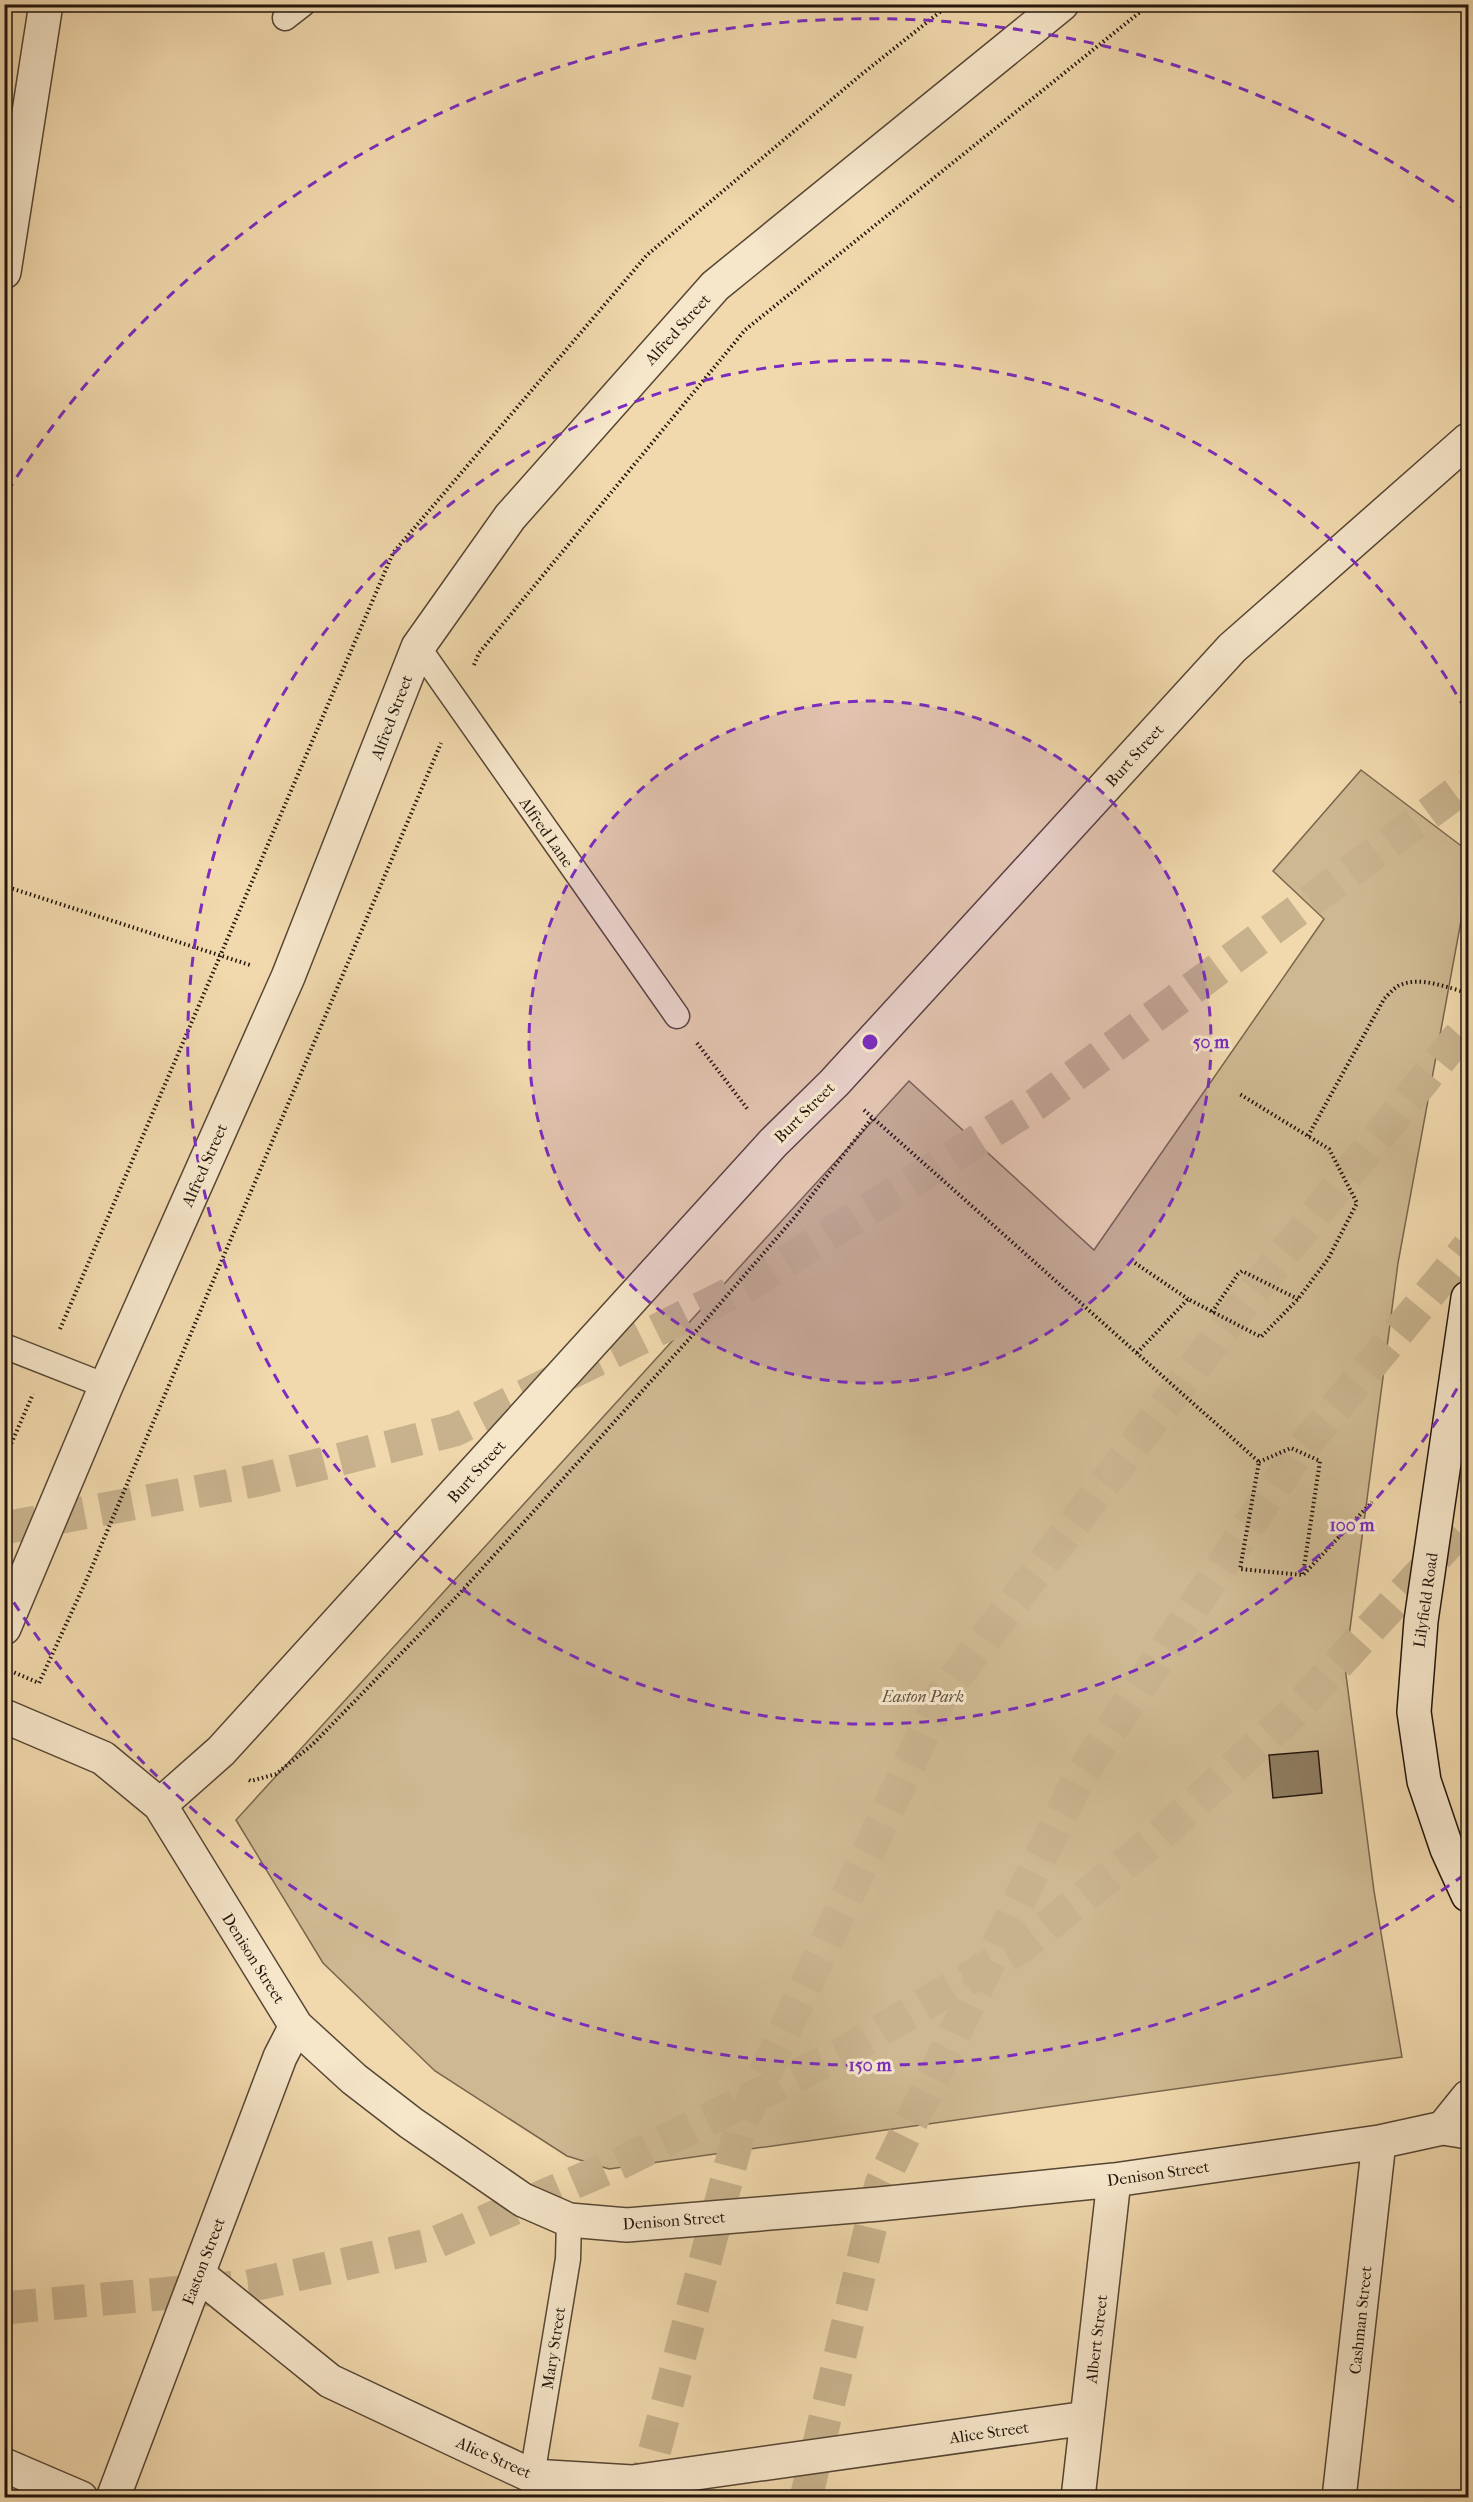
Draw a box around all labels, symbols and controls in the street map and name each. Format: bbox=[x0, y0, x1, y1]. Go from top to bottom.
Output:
street label: Alfred Street bbox=[640, 290, 714, 370]
street label: Alfred Street bbox=[366, 672, 416, 763]
street label: Burt Street bbox=[1101, 720, 1168, 791]
street label: Alfred Lane bbox=[515, 793, 578, 871]
centre of rings bbox=[860, 1032, 880, 1052]
text: 50 m bbox=[1193, 1032, 1230, 1053]
street label: Burt Street bbox=[770, 1078, 839, 1147]
street label: Alfred Street bbox=[177, 1120, 231, 1211]
street label: Burt Street bbox=[443, 1436, 510, 1507]
text: 100 m bbox=[1329, 1515, 1376, 1536]
street label: Lilyfield Road bbox=[1409, 1551, 1442, 1649]
park label: Easton Park bbox=[881, 1687, 964, 1706]
street label: Denison Street bbox=[218, 1910, 289, 2007]
text: 150 m bbox=[849, 2055, 892, 2076]
street label: Denison Street bbox=[1106, 2157, 1211, 2190]
street label: Denison Street bbox=[622, 2207, 726, 2234]
street label: Easton Street bbox=[178, 2215, 229, 2307]
street label: Cashman Street bbox=[1345, 2265, 1376, 2375]
street label: Albert Street bbox=[1082, 2293, 1111, 2386]
street label: Mary Street bbox=[538, 2305, 569, 2391]
street label: Alice Street bbox=[947, 2417, 1030, 2448]
street label: Alice Street bbox=[452, 2432, 534, 2483]

